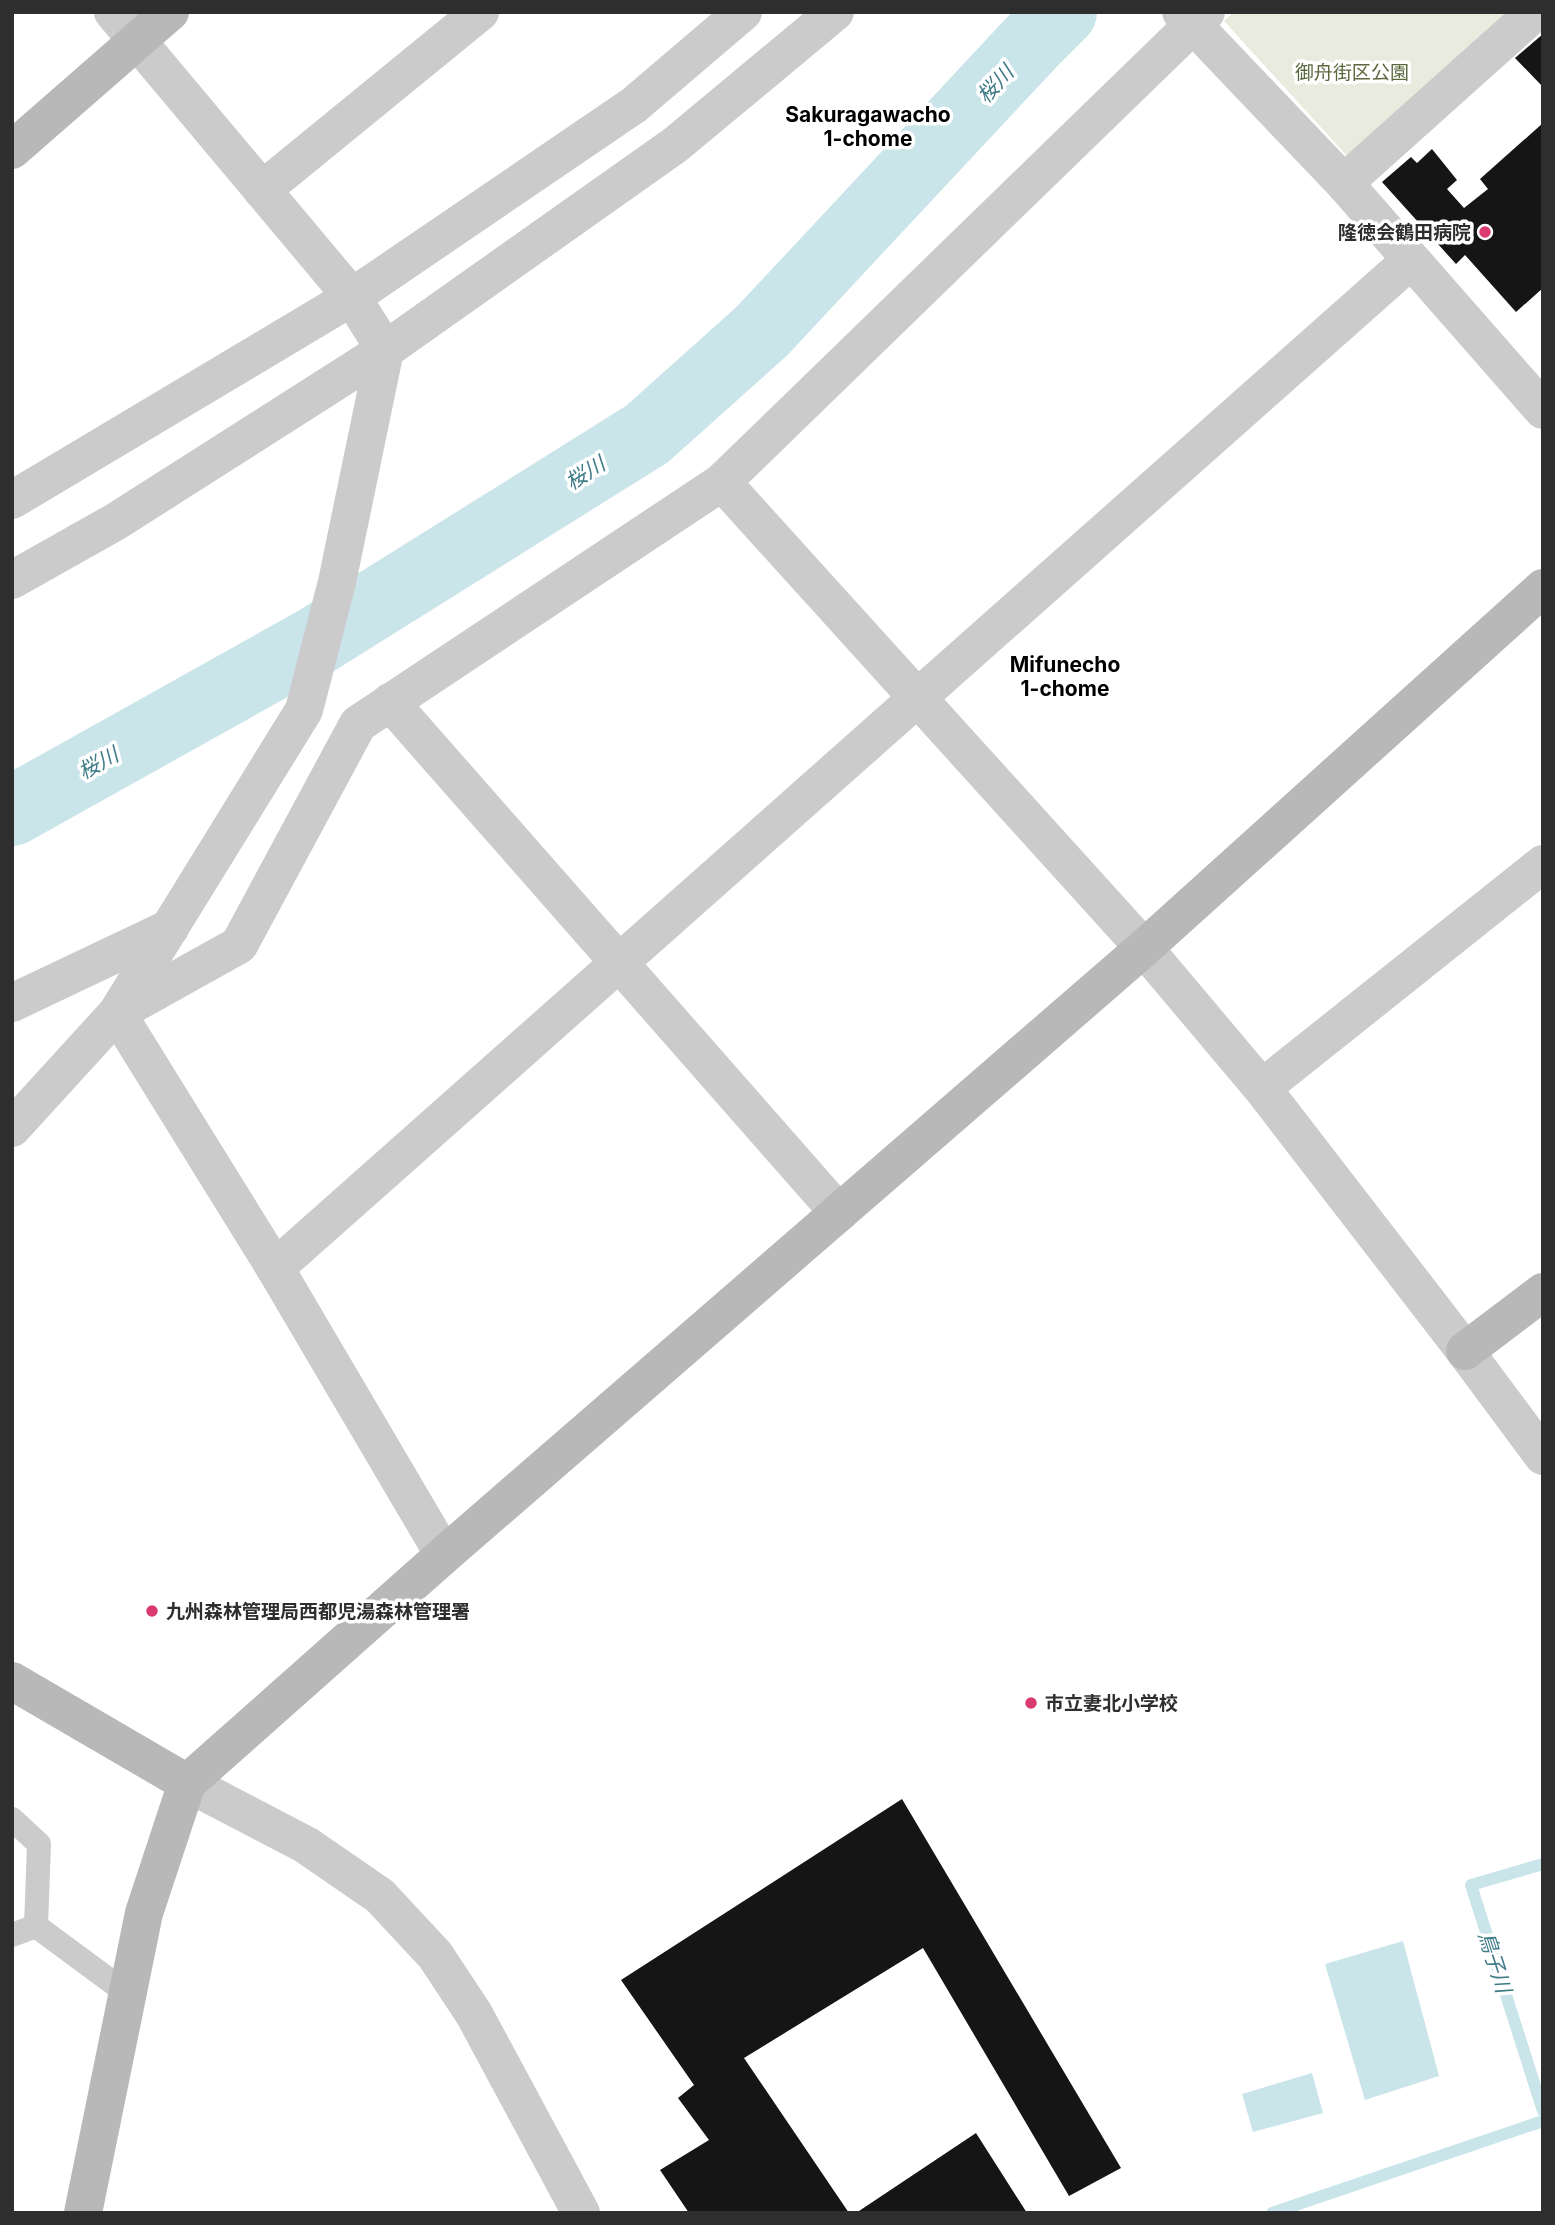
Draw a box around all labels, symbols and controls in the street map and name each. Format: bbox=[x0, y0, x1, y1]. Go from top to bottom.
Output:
water label: 桜川 bbox=[972, 59, 1020, 108]
park label: 御舟街区公園 bbox=[1295, 61, 1409, 84]
district label: Sakuragawacho 1-chome bbox=[785, 102, 951, 151]
place label: 隆徳会鶴田病院 bbox=[1338, 221, 1471, 244]
marker: 隆徳会鶴田病院 bbox=[1477, 224, 1493, 240]
water label: 桜川 bbox=[561, 450, 611, 495]
district label: Mifunecho 1-chome bbox=[1010, 652, 1120, 701]
water label: 桜川 bbox=[74, 741, 124, 784]
place label: 九州森林管理局西都児湯森林管理署 bbox=[166, 1600, 470, 1623]
marker: 九州森林管理局西都児湯森林管理署 bbox=[144, 1603, 160, 1619]
place label: 市立妻北小学校 bbox=[1045, 1692, 1178, 1715]
marker: 市立妻北小学校 bbox=[1023, 1695, 1039, 1711]
water label: 鳥子川 bbox=[1473, 1928, 1517, 1998]

